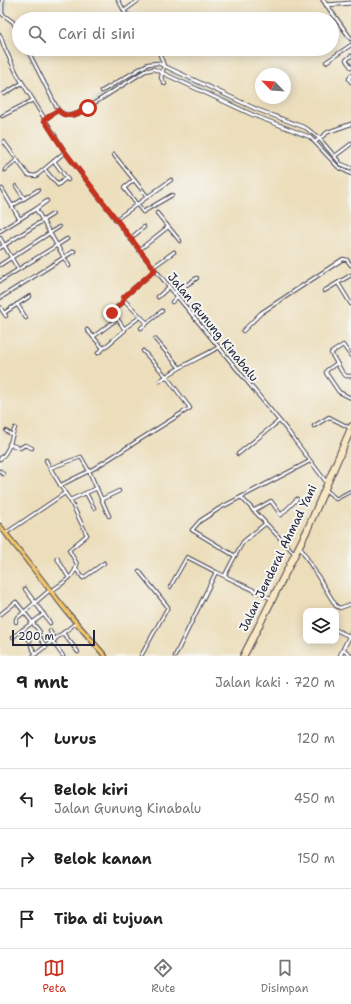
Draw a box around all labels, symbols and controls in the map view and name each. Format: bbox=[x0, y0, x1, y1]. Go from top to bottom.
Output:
search box bbox=[12, 12, 339, 56]
icon: search bbox=[26, 23, 48, 45]
text: Cari di sini bbox=[58, 24, 135, 44]
north arrow bbox=[255, 68, 291, 104]
route start bbox=[79, 99, 97, 117]
street label: Jalan Gunung Kinabalu bbox=[164, 269, 262, 385]
route end bbox=[103, 304, 121, 322]
street label: Jalan Jenderal Ahmad Yani bbox=[235, 482, 321, 634]
map controls bbox=[303, 608, 339, 644]
button: layers bbox=[303, 608, 339, 644]
scale bar bbox=[12, 628, 95, 647]
text: 200 m bbox=[18, 629, 54, 644]
text: 9 mnt bbox=[16, 671, 69, 693]
text: Jalan kaki · 720 m bbox=[215, 674, 335, 691]
icon: ahead bbox=[16, 728, 38, 750]
text: Lurus bbox=[54, 729, 96, 749]
text: 120 m bbox=[297, 730, 335, 747]
text: Belok kiri bbox=[54, 780, 128, 800]
icon: left bbox=[16, 788, 38, 810]
text: 450 m bbox=[294, 790, 335, 807]
text: Jalan Gunung Kinabalu bbox=[54, 800, 201, 817]
icon: right bbox=[16, 848, 38, 870]
text: Belok kanan bbox=[54, 849, 152, 869]
text: 150 m bbox=[297, 850, 335, 867]
icon: arrive bbox=[16, 908, 38, 930]
text: Tiba di tujuan bbox=[54, 909, 163, 929]
tab: Peta bbox=[43, 957, 66, 996]
tab: Rute bbox=[151, 957, 176, 996]
tab: Disimpan bbox=[261, 957, 308, 996]

